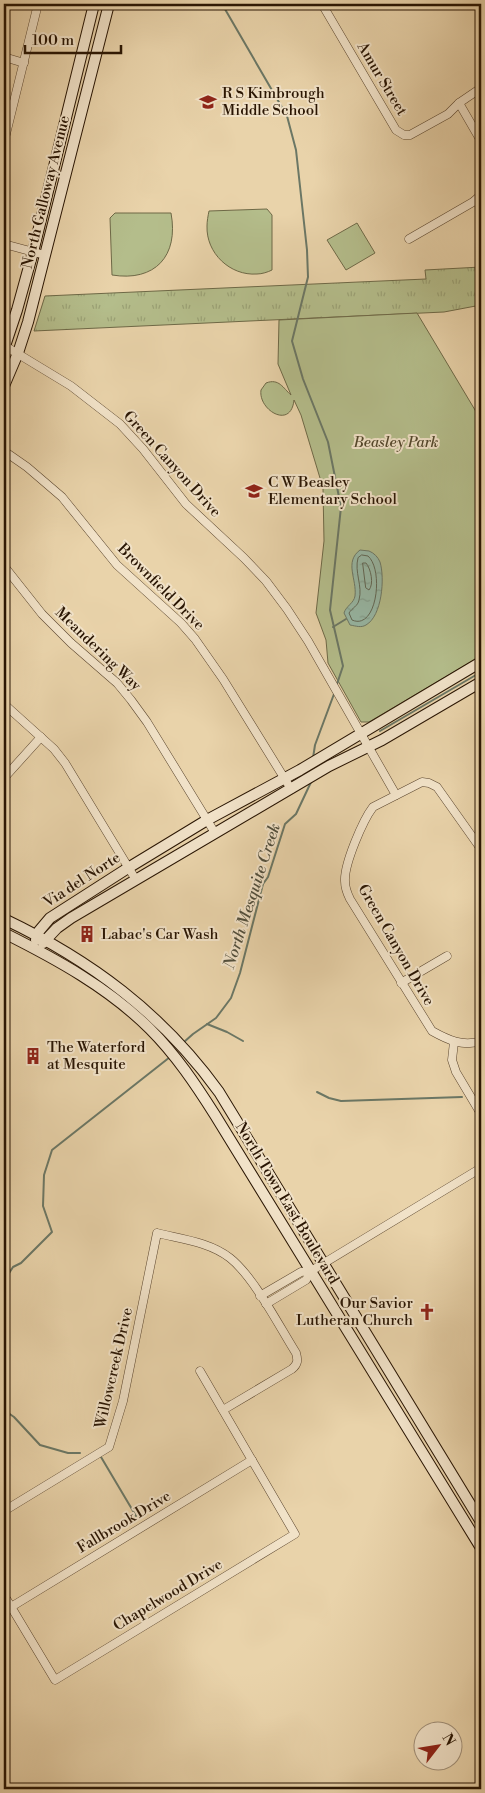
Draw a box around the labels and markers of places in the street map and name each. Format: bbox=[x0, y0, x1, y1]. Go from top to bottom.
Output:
place label: R S Kimbrough Middle School bbox=[222, 84, 325, 120]
school or university icon: R S Kimbrough Middle School bbox=[198, 92, 218, 112]
place label: C W Beasley Elementary School bbox=[268, 473, 397, 509]
school or university icon: C W Beasley Elementary School bbox=[244, 481, 264, 501]
building icon: Labac's Car Wash bbox=[77, 924, 97, 944]
place label: Labac's Car Wash bbox=[101, 925, 219, 944]
place label: The Waterford at Mesquite bbox=[47, 1038, 146, 1074]
building icon: The Waterford at Mesquite bbox=[23, 1046, 43, 1066]
place label: Our Savior Lutheran Church bbox=[296, 1294, 414, 1330]
church icon: Our Savior Lutheran Church bbox=[417, 1302, 437, 1322]

